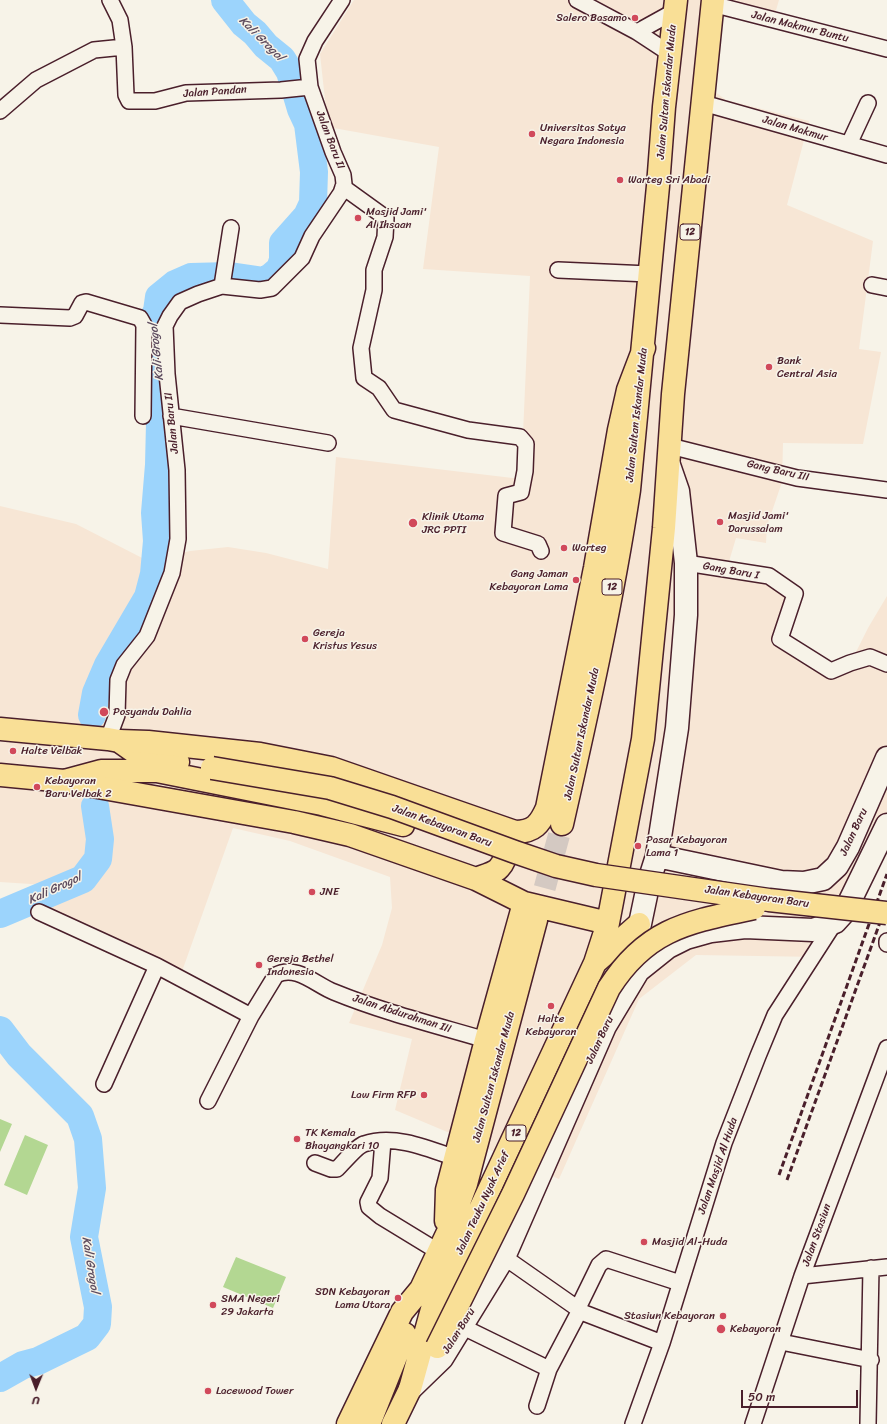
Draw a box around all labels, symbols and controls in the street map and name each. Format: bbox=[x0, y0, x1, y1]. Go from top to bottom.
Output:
street label: Jalan Makmur Buntu bbox=[750, 9, 850, 45]
place label: Salero Basamo bbox=[556, 11, 627, 25]
marker: Salero Basamo bbox=[630, 13, 640, 23]
water label: Kali Grogol bbox=[236, 14, 286, 64]
street label: Jalan Sultan Iskandar Muda bbox=[655, 24, 679, 160]
street label: Jalan Pandan bbox=[183, 83, 247, 101]
street label: Jalan Baru II bbox=[313, 109, 347, 171]
street label: Jalan Makmur bbox=[761, 113, 829, 145]
place label: Universitas Satya Negara Indonesia bbox=[540, 121, 626, 147]
marker: Universitas Satya Negara Indonesia bbox=[527, 129, 537, 139]
place label: Warteg Sri Abadi bbox=[628, 173, 710, 187]
marker: Warteg Sri Abadi bbox=[615, 175, 625, 185]
place label: Masjid Jami' Al Ihsaan bbox=[366, 205, 427, 231]
marker: Masjid Jami' Al Ihsaan bbox=[353, 213, 363, 223]
road number: 12 bbox=[680, 224, 700, 240]
water label: Kali Grogol bbox=[147, 323, 167, 381]
street label: Jalan Sultan Iskandar Muda bbox=[623, 347, 651, 483]
place label: Bank Central Asia bbox=[777, 354, 837, 380]
marker: Bank Central Asia bbox=[764, 362, 774, 372]
street label: Jalan Baru II bbox=[162, 392, 182, 454]
street label: Gang Baru III bbox=[746, 457, 810, 485]
place label: Masjid Jami' Darussalam bbox=[728, 509, 789, 535]
place label: Klinik Utama JRC PPTI bbox=[422, 510, 484, 536]
marker: Klinik Utama JRC PPTI bbox=[407, 517, 419, 529]
marker: Masjid Jami' Darussalam bbox=[715, 517, 725, 527]
place label: Warteg bbox=[572, 541, 607, 555]
marker: Warteg bbox=[559, 543, 569, 553]
street label: Gang Baru I bbox=[702, 560, 760, 582]
place label: Gang Jaman Kebayoran Lama bbox=[490, 567, 568, 593]
marker: Gang Jaman Kebayoran Lama bbox=[571, 575, 581, 585]
road number: 12 bbox=[602, 579, 622, 595]
place label: Gereja Kristus Yesus bbox=[313, 626, 377, 652]
marker: Gereja Kristus Yesus bbox=[300, 634, 310, 644]
street label: Jalan Sultan Iskandar Muda bbox=[562, 667, 602, 801]
place label: Posyandu Dahlia bbox=[113, 705, 192, 719]
marker: Posyandu Dahlia bbox=[98, 706, 110, 718]
place label: Halte Velbak bbox=[21, 744, 82, 758]
marker: Halte Velbak bbox=[8, 746, 18, 756]
place label: Kebayoran Baru Velbak 2 bbox=[45, 774, 112, 800]
marker: Kebayoran Baru Velbak 2 bbox=[32, 782, 42, 792]
street label: Jalan Kebayoran Baru bbox=[390, 802, 494, 850]
street label: Jalan Baru bbox=[837, 806, 871, 858]
place label: Pasar Kebayoran Lama 1 bbox=[646, 833, 727, 859]
marker: Pasar Kebayoran Lama 1 bbox=[633, 841, 643, 851]
water label: Kali Grogol bbox=[26, 870, 84, 908]
street label: Jalan Kebayoran Baru bbox=[704, 883, 810, 911]
place label: JNE bbox=[320, 885, 339, 899]
marker: JNE bbox=[307, 887, 317, 897]
place label: Gereja Bethel Indonesia bbox=[267, 952, 334, 978]
marker: Gereja Bethel Indonesia bbox=[254, 960, 264, 970]
street label: Jalan Abdurahman III bbox=[351, 992, 453, 1036]
marker: Halte Kebayoran bbox=[546, 1001, 556, 1011]
street label: Jalan Sultan Iskandar Muda bbox=[470, 1010, 518, 1144]
place label: Halte Kebayoran bbox=[525, 1012, 577, 1038]
street label: Jalan Baru bbox=[583, 1014, 617, 1066]
place label: Law Firm RFP bbox=[351, 1088, 416, 1102]
marker: Law Firm RFP bbox=[419, 1090, 429, 1100]
street label: Jalan Masjid Al Huda bbox=[695, 1116, 741, 1216]
road number: 12 bbox=[506, 1125, 526, 1141]
place label: TK Kemala Bhayangkari 10 bbox=[305, 1126, 379, 1152]
marker: TK Kemala Bhayangkari 10 bbox=[292, 1134, 302, 1144]
street label: Jalan Teuku Nyak Arief bbox=[453, 1149, 513, 1257]
street label: Jalan Stasiun bbox=[800, 1202, 834, 1268]
place label: Masjid Al-Huda bbox=[652, 1235, 727, 1249]
water label: Kali Grogol bbox=[78, 1236, 102, 1294]
marker: Masjid Al-Huda bbox=[639, 1237, 649, 1247]
place label: SDN Kebayoran Lama Utara bbox=[315, 1285, 390, 1311]
place label: SMA Negeri 29 Jakarta bbox=[221, 1292, 279, 1318]
marker: SDN Kebayoran Lama Utara bbox=[393, 1293, 403, 1303]
marker: SMA Negeri 29 Jakarta bbox=[208, 1300, 218, 1310]
street label: Jalan Baru bbox=[440, 1306, 478, 1356]
place label: Stasiun Kebayoran bbox=[624, 1309, 715, 1323]
marker: Stasiun Kebayoran bbox=[718, 1311, 728, 1321]
place label: Kebayoran bbox=[730, 1322, 781, 1336]
marker: Kebayoran bbox=[715, 1323, 727, 1335]
north arrow bbox=[16, 1368, 56, 1408]
scale bar bbox=[743, 1382, 860, 1408]
place label: Lacewood Tower bbox=[216, 1384, 294, 1398]
marker: Lacewood Tower bbox=[203, 1386, 213, 1396]
text: 50 m bbox=[748, 1386, 775, 1408]
text: U bbox=[32, 1391, 40, 1410]

